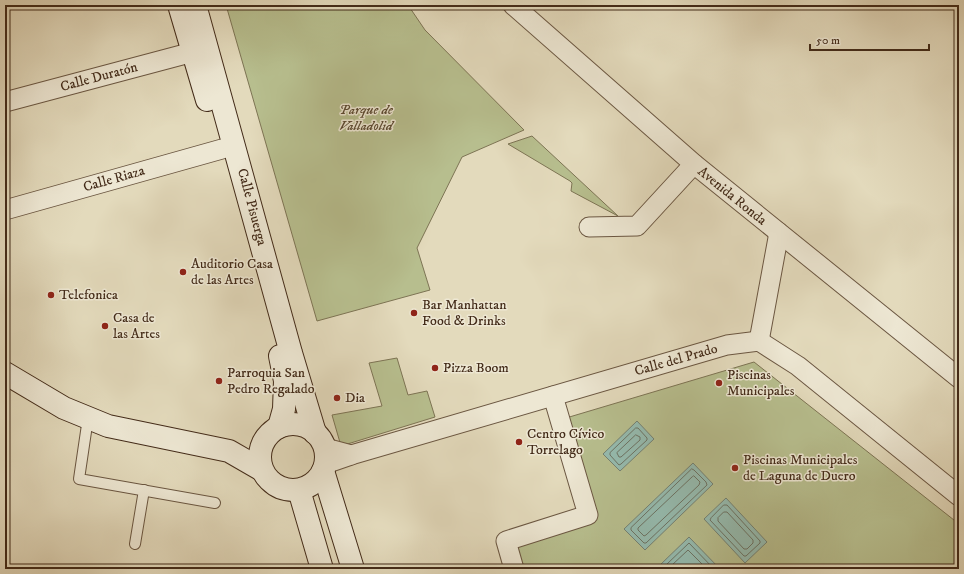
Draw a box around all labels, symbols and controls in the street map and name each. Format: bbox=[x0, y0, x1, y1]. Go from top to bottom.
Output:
scale bar bbox=[810, 26, 929, 52]
text: 50 m bbox=[816, 33, 840, 48]
street label: Calle Duratón bbox=[58, 58, 140, 96]
park label: Parque de Valladolid bbox=[339, 101, 395, 135]
street label: Calle Riaza bbox=[81, 162, 147, 196]
street label: Avenida Ronda bbox=[694, 163, 770, 229]
street label: Calle Pisuerga bbox=[233, 166, 271, 248]
place label: Auditorio Casa de las Artes bbox=[191, 255, 273, 289]
marker: Auditorio Casa de las Artes bbox=[178, 267, 188, 277]
place label: Telefonica bbox=[59, 286, 118, 304]
marker: Telefonica bbox=[46, 290, 56, 300]
place label: Bar Manhattan Food & Drinks bbox=[422, 296, 507, 330]
marker: Bar Manhattan Food & Drinks bbox=[409, 308, 419, 318]
place label: Casa de las Artes bbox=[113, 309, 160, 343]
marker: Casa de las Artes bbox=[100, 321, 110, 331]
street label: Calle del Prado bbox=[632, 340, 720, 380]
place label: Pizza Boom bbox=[443, 359, 509, 377]
marker: Pizza Boom bbox=[430, 363, 440, 373]
place label: Parroquia San Pedro Regalado bbox=[227, 364, 315, 398]
place label: Piscinas Municipales bbox=[727, 366, 795, 400]
marker: Parroquia San Pedro Regalado bbox=[214, 376, 224, 386]
marker: Piscinas Municipales bbox=[714, 378, 724, 388]
place label: Dia bbox=[345, 389, 365, 407]
marker: Dia bbox=[332, 393, 342, 403]
place label: Centro Cívico Torrelago bbox=[527, 425, 605, 459]
marker: Centro Cívico Torrelago bbox=[514, 437, 524, 447]
place label: Piscinas Municipales de Laguna de Duero bbox=[743, 451, 858, 485]
marker: Piscinas Municipales de Laguna de Duero bbox=[730, 463, 740, 473]

